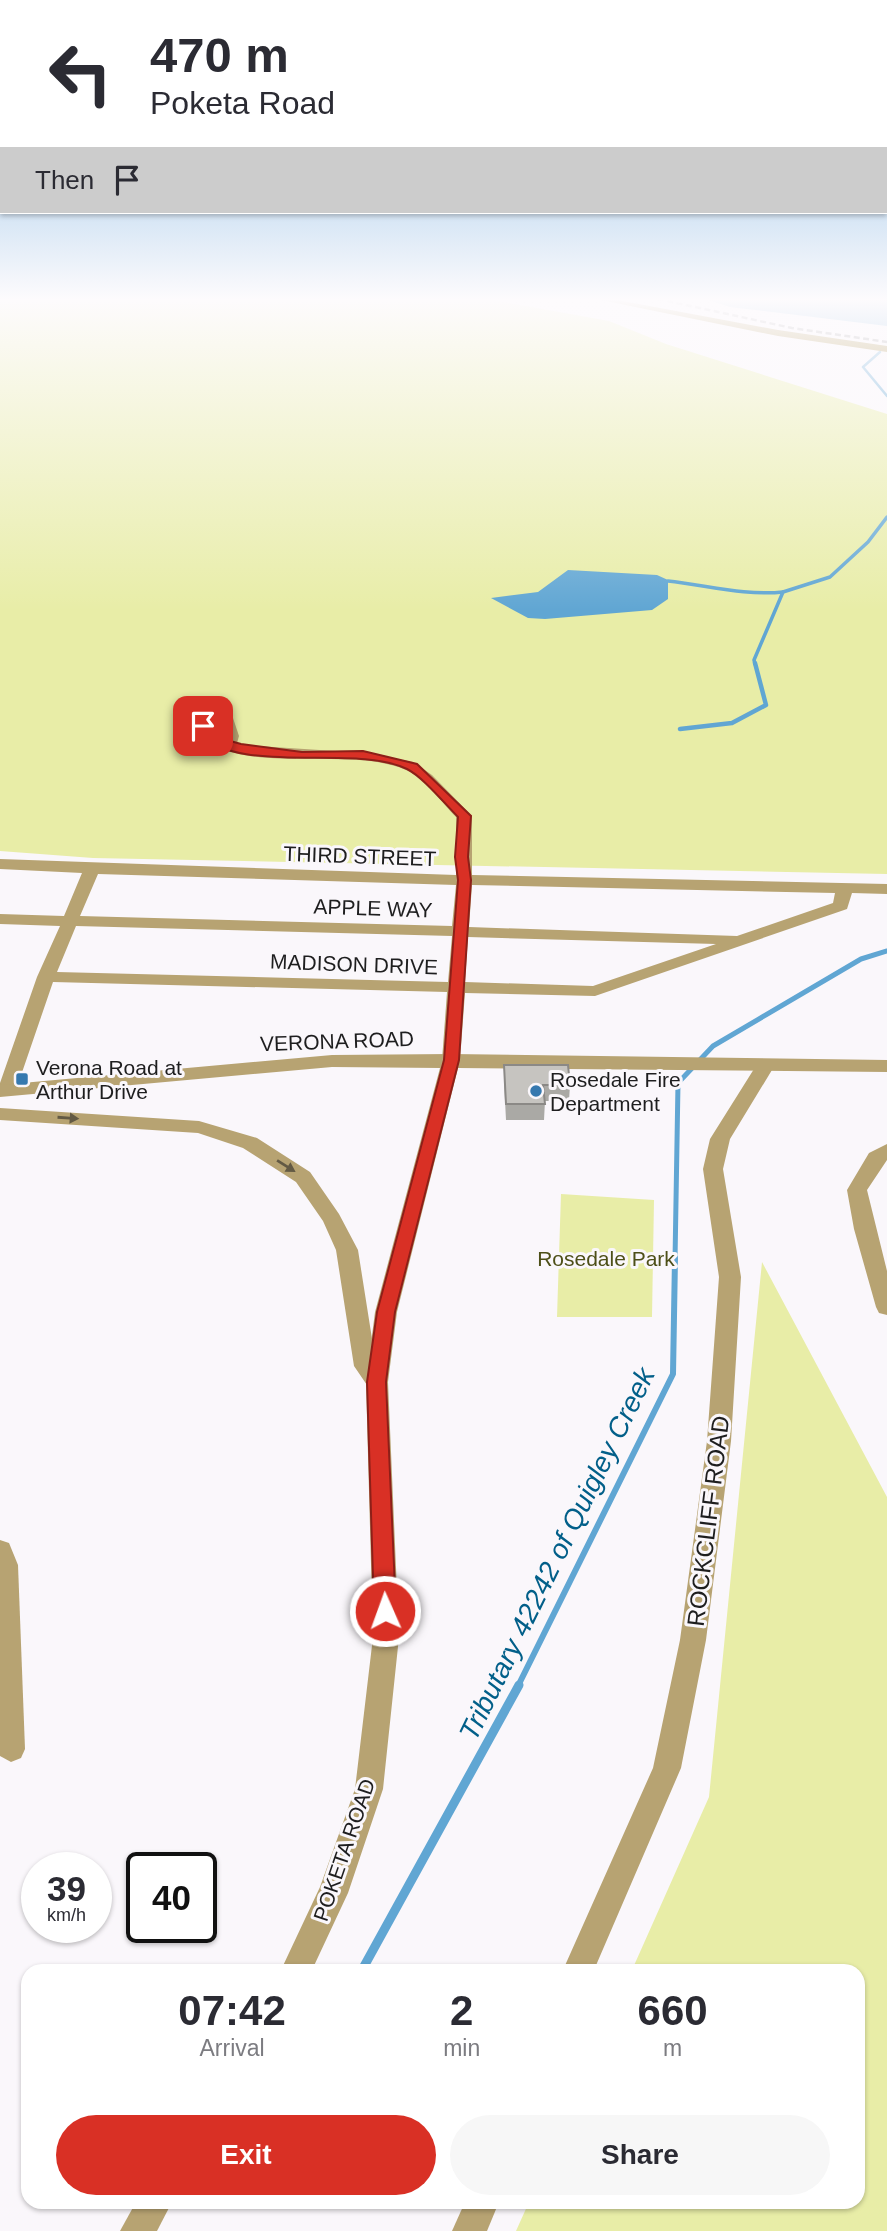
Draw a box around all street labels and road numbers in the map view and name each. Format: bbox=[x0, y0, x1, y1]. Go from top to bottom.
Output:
street label: THIRD STREET bbox=[283, 842, 437, 870]
street label: APPLE WAY bbox=[313, 894, 433, 922]
street label: MADISON DRIVE bbox=[270, 950, 438, 978]
street label: VERONA ROAD bbox=[260, 1027, 414, 1055]
street label: ROCKCLIFF ROAD bbox=[682, 1414, 734, 1628]
street label: POKETA ROAD bbox=[309, 1776, 379, 1924]

